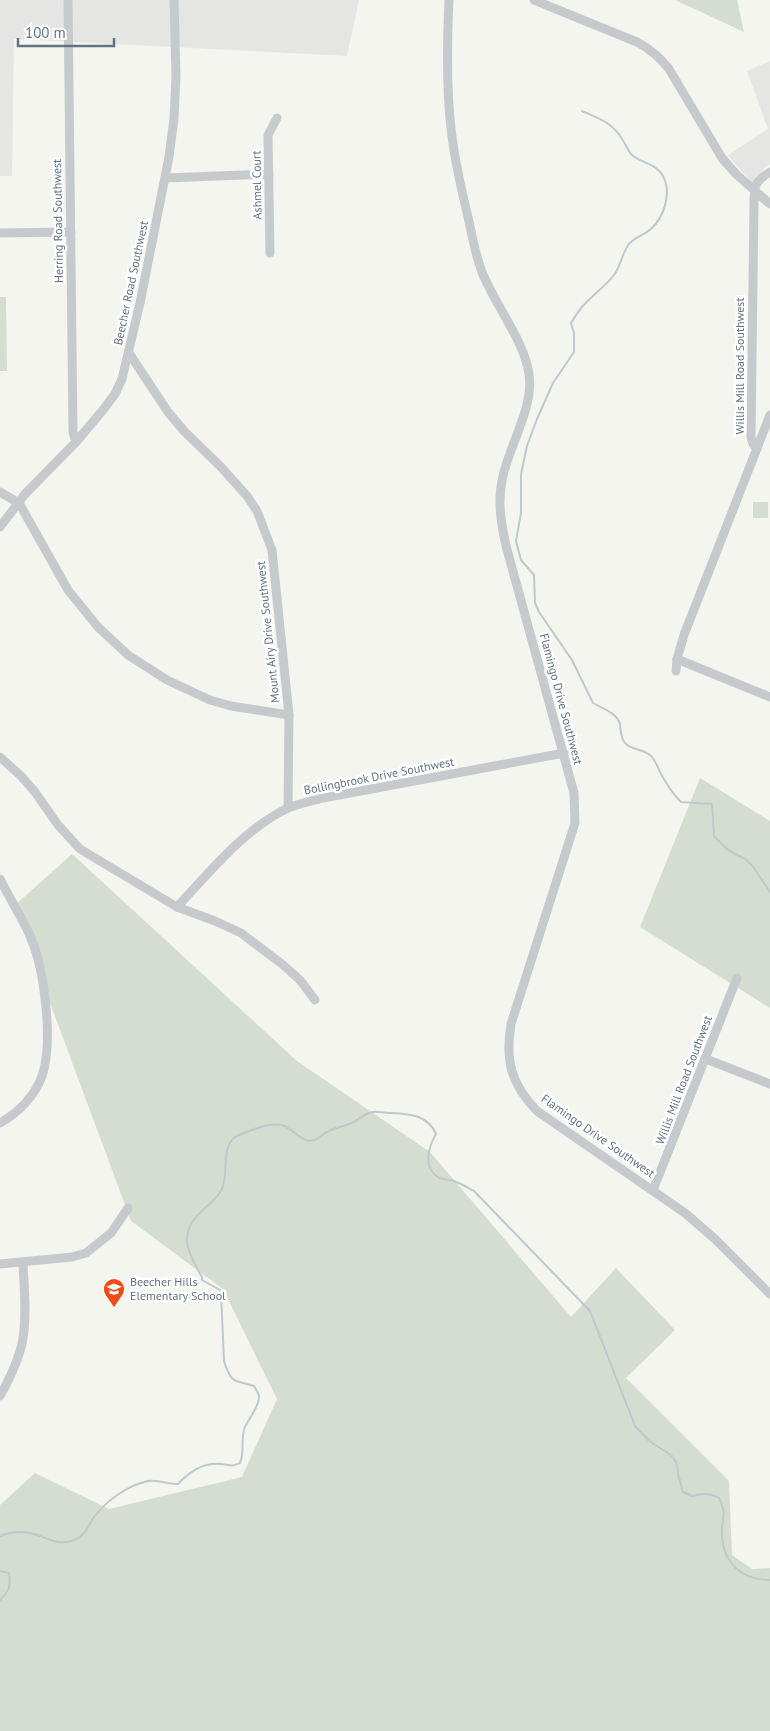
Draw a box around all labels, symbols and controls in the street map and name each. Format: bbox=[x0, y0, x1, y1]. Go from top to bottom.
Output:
scale bar bbox=[18, 15, 114, 47]
text: 100 m bbox=[25, 23, 66, 42]
street label: Ashmel Court bbox=[248, 150, 265, 220]
street label: Herring Road Southwest bbox=[49, 159, 66, 283]
street label: Beecher Road Southwest bbox=[110, 219, 151, 346]
street label: Willis Mill Road Southwest bbox=[732, 298, 747, 434]
street label: Mount Airy Drive Southwest bbox=[253, 560, 282, 704]
street label: Flamingo Drive Southwest bbox=[537, 632, 586, 766]
street label: Bollingbrook Drive Southwest bbox=[303, 754, 455, 797]
street label: Willis Mill Road Southwest bbox=[652, 1013, 715, 1146]
street label: Flamingo Drive Southwest bbox=[539, 1091, 658, 1180]
place label: Beecher Hills Elementary School bbox=[130, 1274, 226, 1303]
school or university icon: Beecher Hills Elementary School bbox=[102, 1277, 126, 1308]

